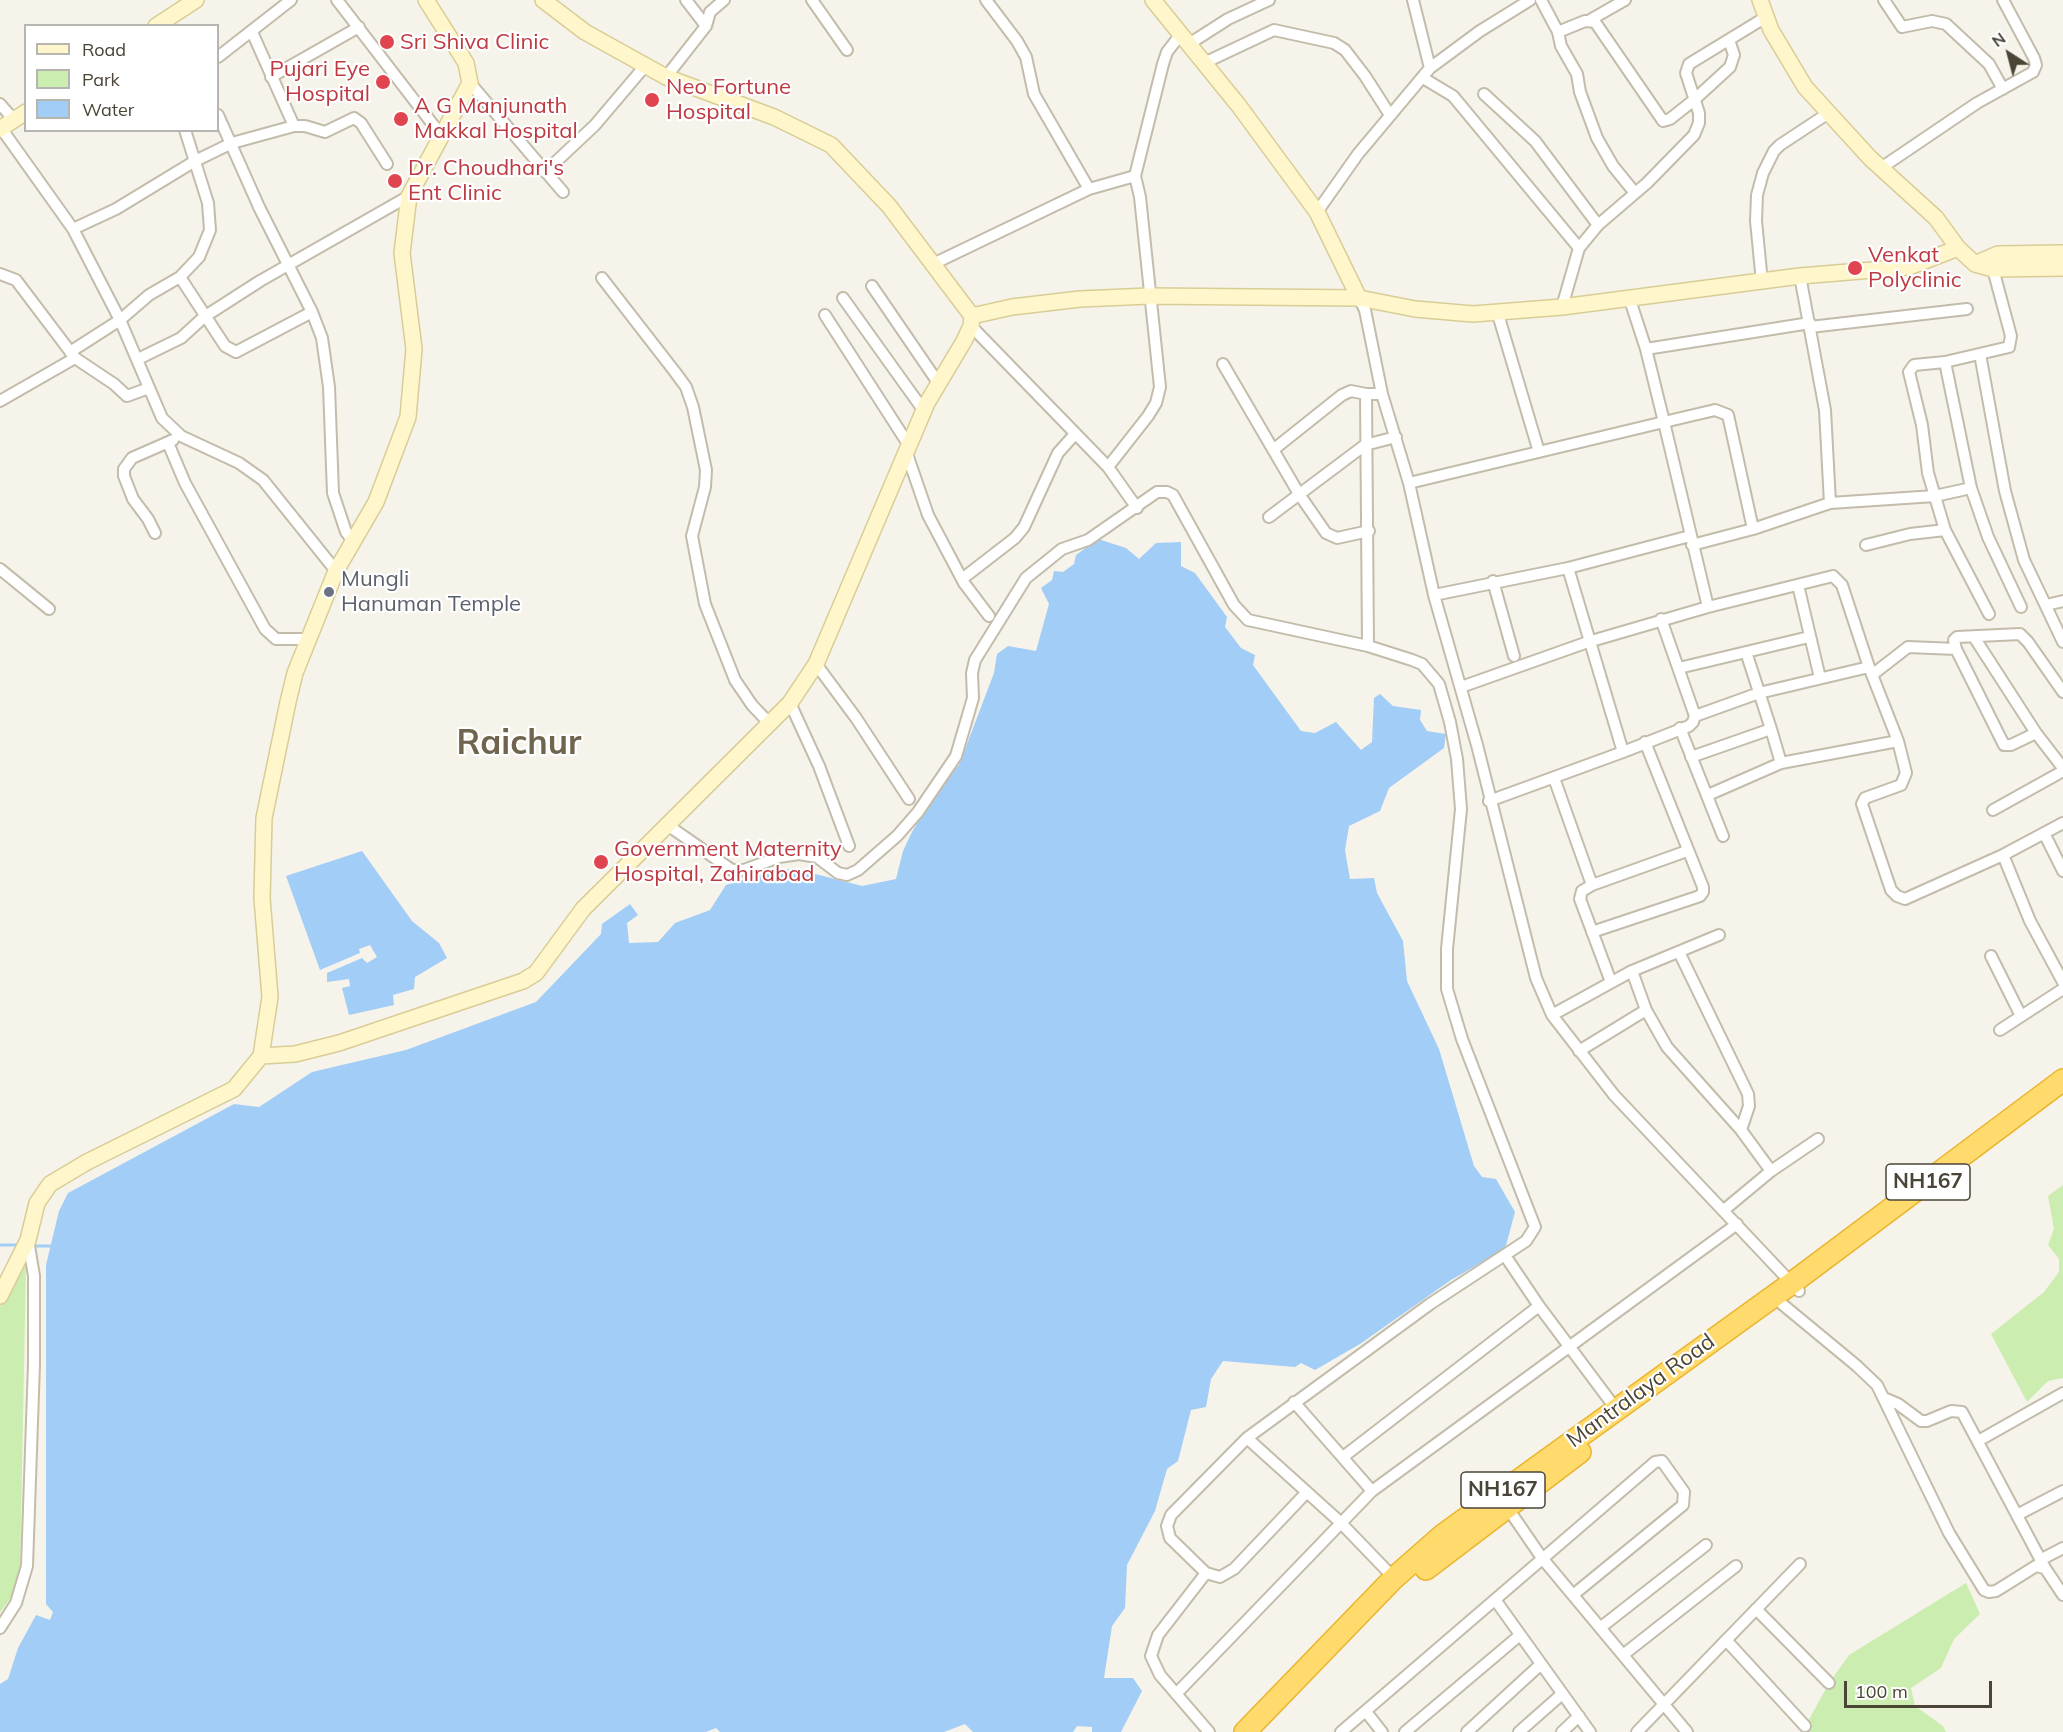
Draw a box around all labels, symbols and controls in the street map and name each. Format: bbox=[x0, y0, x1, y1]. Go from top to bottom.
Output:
legend bbox=[24, 24, 219, 132]
north arrow bbox=[1979, 24, 2039, 84]
text: N bbox=[1988, 28, 2009, 51]
place label: Sri Shiva Clinic bbox=[400, 29, 549, 55]
marker: Sri Shiva Clinic bbox=[378, 33, 396, 51]
text: Road bbox=[82, 38, 126, 61]
place label: Pujari Eye Hospital bbox=[270, 56, 370, 107]
text: Park bbox=[82, 68, 120, 91]
marker: Pujari Eye Hospital bbox=[374, 73, 392, 91]
place label: Neo Fortune Hospital bbox=[666, 74, 791, 125]
marker: Neo Fortune Hospital bbox=[643, 91, 661, 109]
place label: A G Manjunath Makkal Hospital bbox=[414, 93, 578, 144]
text: Water bbox=[82, 98, 134, 121]
marker: A G Manjunath Makkal Hospital bbox=[392, 110, 410, 128]
place label: Dr. Choudhari's Ent Clinic bbox=[408, 155, 564, 206]
marker: Dr. Choudhari's Ent Clinic bbox=[386, 172, 404, 190]
place label: Venkat Polyclinic bbox=[1868, 242, 1962, 294]
marker: Venkat Polyclinic bbox=[1846, 259, 1864, 277]
place label: Mungli Hanuman Temple bbox=[341, 566, 521, 618]
marker: Mungli Hanuman Temple bbox=[322, 585, 336, 599]
district label: Raichur bbox=[457, 724, 581, 764]
place label: Government Maternity Hospital, Zahirabad bbox=[614, 836, 842, 888]
marker: Government Maternity Hospital, Zahirabad bbox=[592, 853, 610, 871]
road number: NH167 bbox=[1886, 1164, 1970, 1200]
street label: Mantralaya Road bbox=[1562, 1328, 1720, 1454]
road number: NH167 bbox=[1461, 1472, 1545, 1508]
scale bar bbox=[1847, 1669, 1996, 1707]
text: 100 m bbox=[1855, 1680, 1908, 1703]

